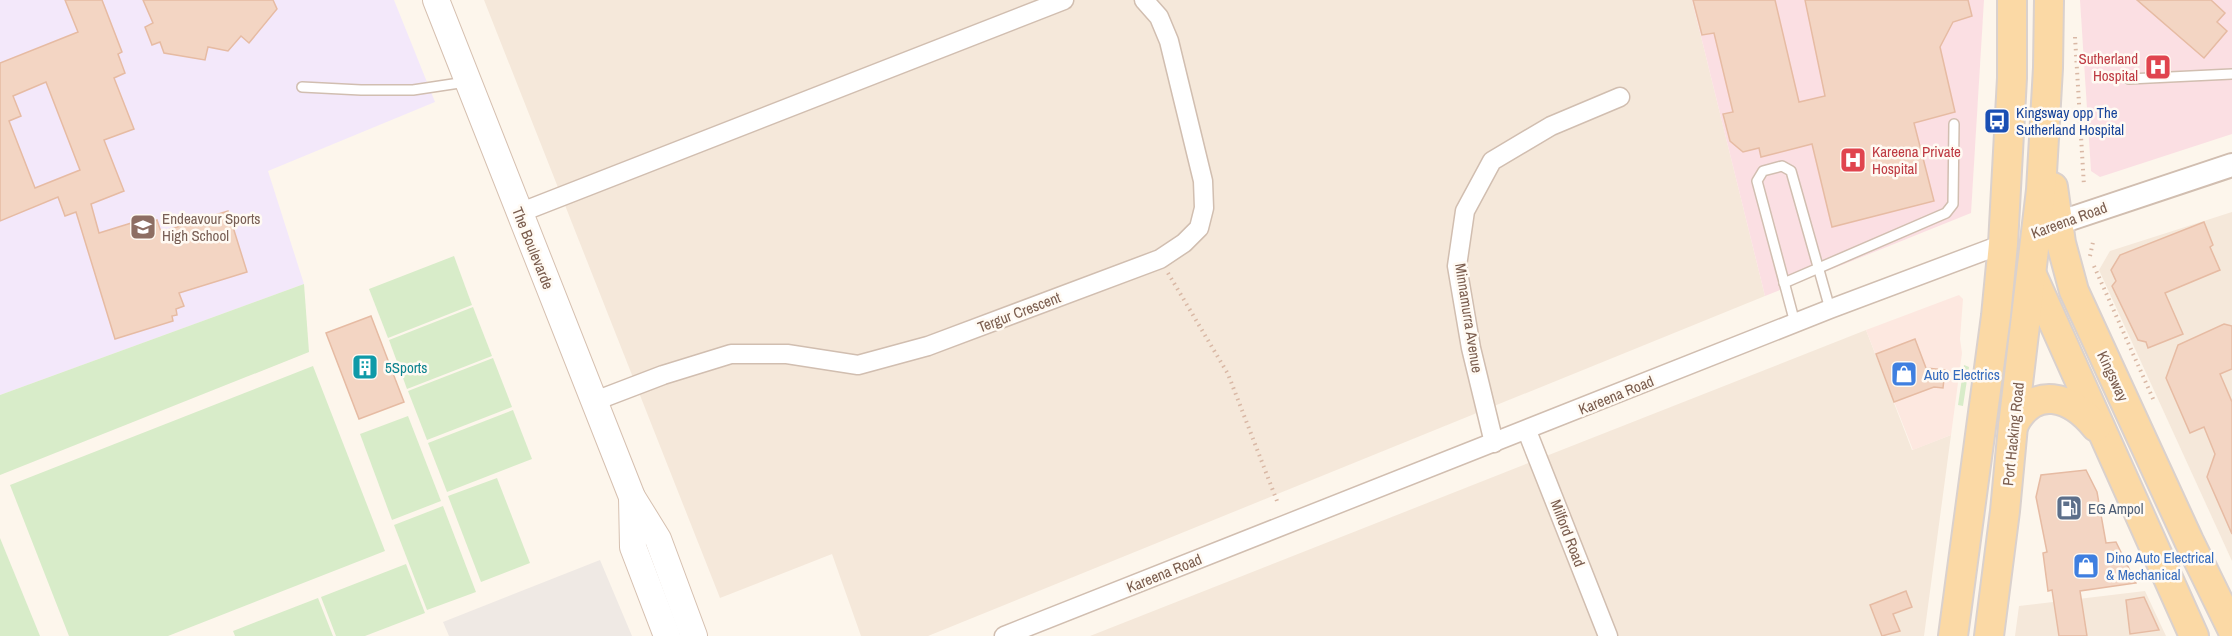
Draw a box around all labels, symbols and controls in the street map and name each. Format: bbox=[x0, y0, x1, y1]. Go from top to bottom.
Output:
place label: Sutherland Hospital bbox=[2079, 48, 2138, 86]
hospital icon: Sutherland Hospital bbox=[2143, 52, 2173, 82]
place label: Kingsway opp The Sutherland Hospital bbox=[2016, 102, 2124, 140]
bus stop icon: Kingsway opp The Sutherland Hospital bbox=[1982, 106, 2012, 136]
place label: Kareena Private Hospital bbox=[1872, 141, 1961, 179]
hospital icon: Kareena Private Hospital bbox=[1838, 145, 1868, 175]
street label: Kareena Road bbox=[2028, 197, 2110, 243]
street label: The Boulevarde bbox=[507, 204, 559, 292]
place label: Endeavour Sports High School bbox=[162, 208, 260, 246]
school or university icon: Endeavour Sports High School bbox=[128, 212, 158, 242]
street label: Minnamurra Avenue bbox=[1450, 262, 1488, 374]
street label: Tergur Crescent bbox=[974, 286, 1064, 337]
street label: Kingsway bbox=[2092, 347, 2134, 405]
building icon: 5Sports bbox=[350, 352, 380, 382]
place label: 5Sports bbox=[385, 357, 427, 378]
shop icon: Auto Electrics bbox=[1889, 359, 1919, 389]
place label: Auto Electrics bbox=[1923, 364, 2000, 385]
street label: Kareena Road bbox=[1575, 370, 1657, 420]
street label: Port Hacking Road bbox=[1997, 381, 2029, 487]
fuel station icon: EG Ampol bbox=[2054, 493, 2084, 523]
street label: Milford Road bbox=[1546, 496, 1590, 570]
place label: EG Ampol bbox=[2088, 498, 2143, 519]
place label: Dino Auto Electrical & Mechanical bbox=[2106, 547, 2214, 585]
street label: Kareena Road bbox=[1123, 548, 1205, 598]
shop icon: Dino Auto Electrical & Mechanical bbox=[2071, 551, 2101, 581]

